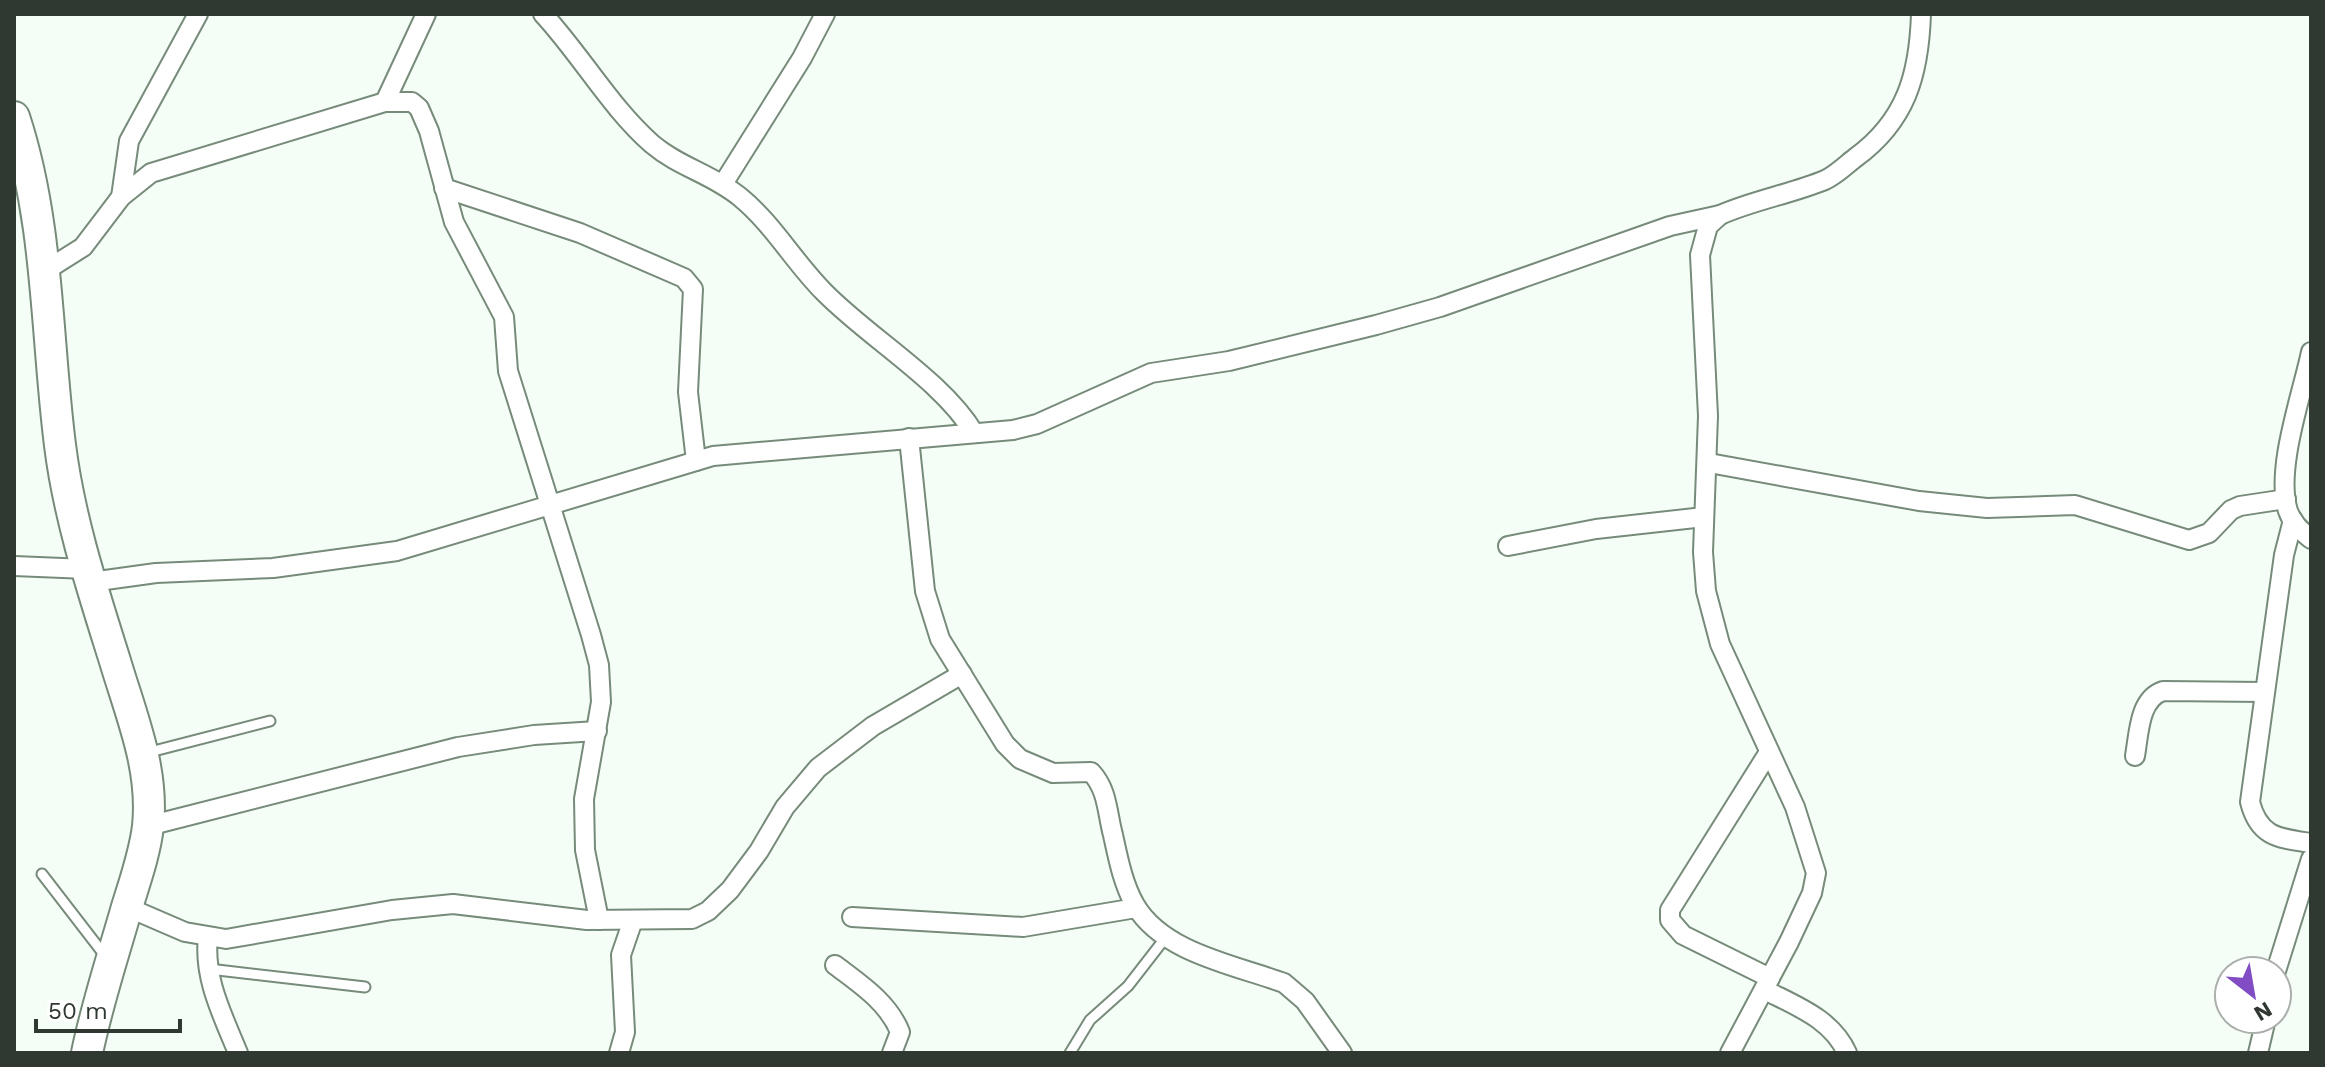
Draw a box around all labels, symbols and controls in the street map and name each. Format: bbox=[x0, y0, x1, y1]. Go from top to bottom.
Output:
north arrow bbox=[2213, 955, 2293, 1035]
scale bar bbox=[36, 983, 180, 1033]
text: 50 m bbox=[48, 997, 108, 1025]
text: N bbox=[2250, 997, 2276, 1027]

